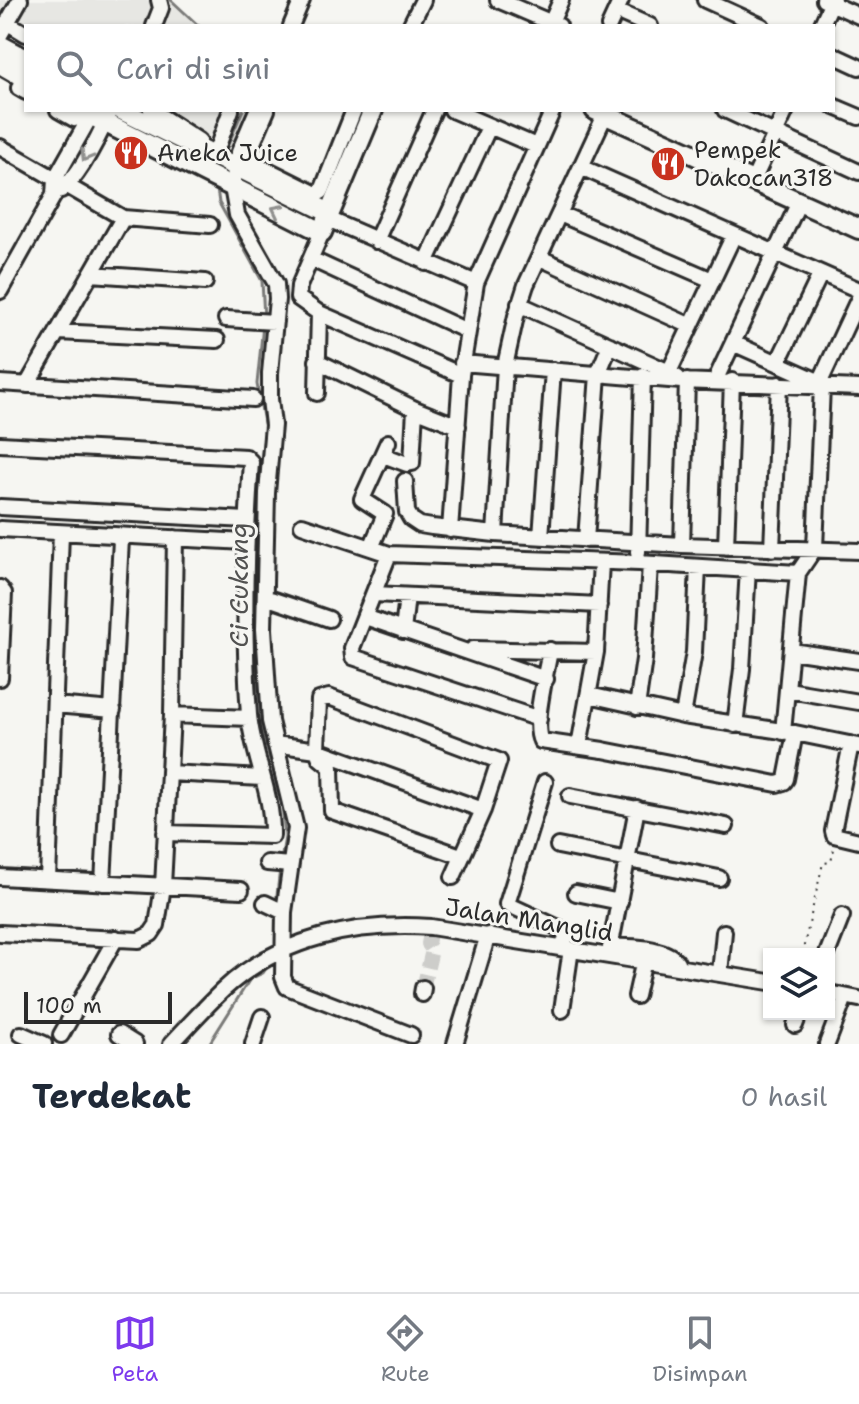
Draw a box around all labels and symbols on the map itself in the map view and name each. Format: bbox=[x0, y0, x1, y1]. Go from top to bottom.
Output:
restaurant icon: Aneka Juice bbox=[112, 134, 150, 172]
place label: Pempek Dakocan318 bbox=[694, 134, 834, 194]
place label: Aneka Juice bbox=[157, 137, 298, 169]
restaurant icon: Pempek Dakocan318 bbox=[649, 145, 687, 183]
one-way arrow bbox=[80, 147, 96, 162]
one-way arrow bbox=[271, 204, 286, 219]
water label: Ci Cukang bbox=[221, 522, 256, 648]
street label: Jalan Manglid bbox=[443, 891, 615, 949]
scale bar bbox=[24, 988, 172, 1024]

